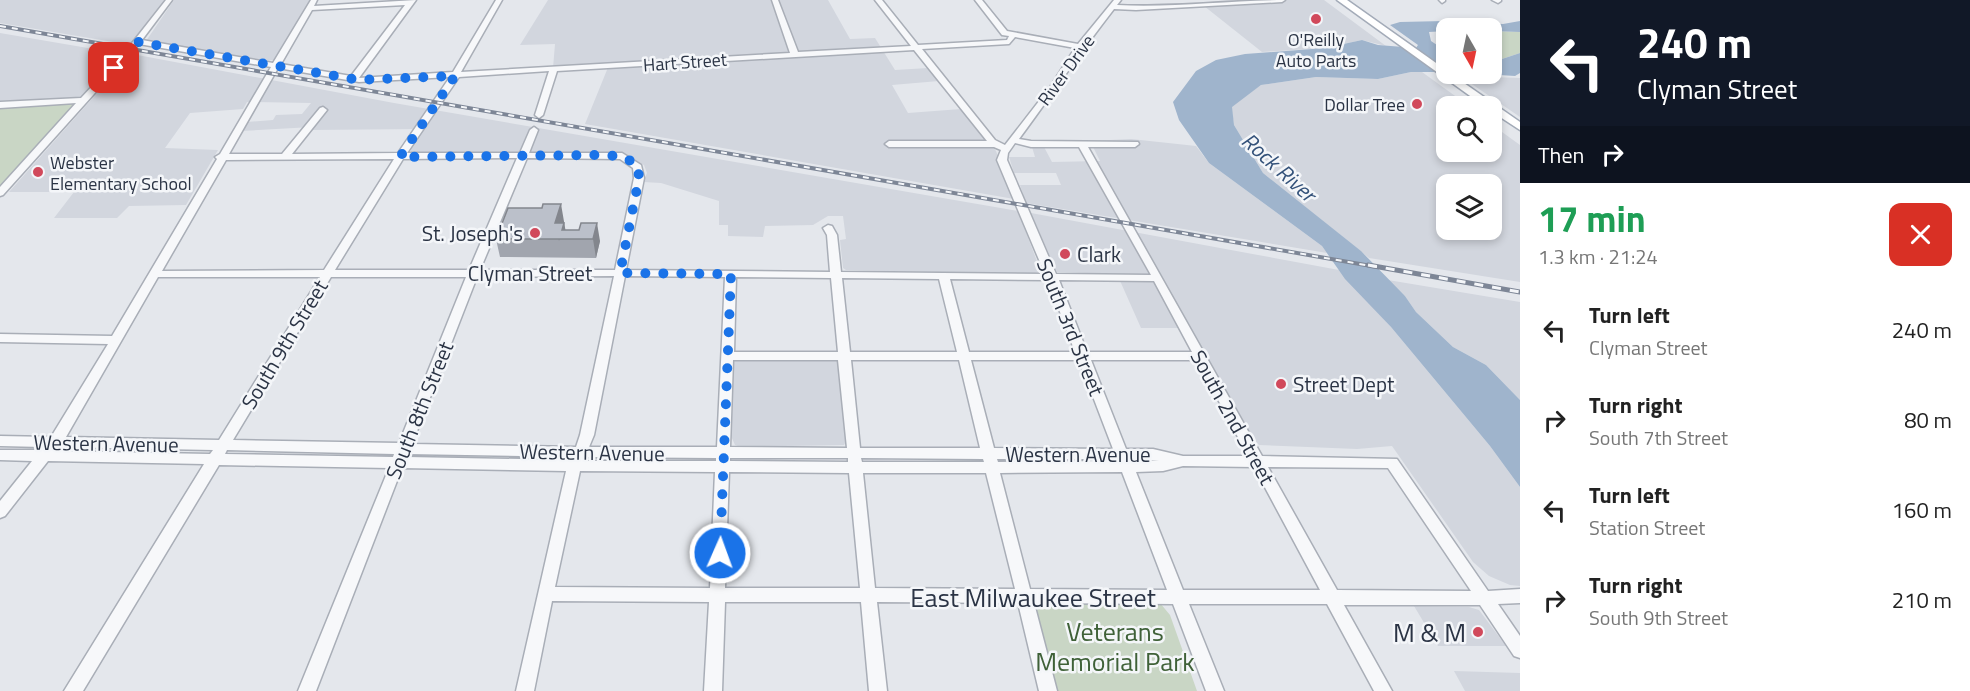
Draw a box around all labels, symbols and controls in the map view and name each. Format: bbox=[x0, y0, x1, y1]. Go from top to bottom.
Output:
text: 240 m bbox=[1637, 10, 1752, 74]
marker: O'Reilly Auto Parts bbox=[1309, 12, 1323, 26]
north arrow bbox=[1436, 18, 1502, 84]
map controls bbox=[1436, 18, 1502, 240]
icon: left bbox=[1538, 24, 1616, 102]
place label: O'Reilly Auto Parts bbox=[1276, 26, 1356, 74]
street label: River Drive bbox=[1031, 29, 1101, 111]
pin bbox=[88, 42, 139, 93]
street label: Hart Street bbox=[642, 46, 729, 78]
icon: arrive bbox=[97, 51, 130, 84]
text: Clyman Street bbox=[1637, 68, 1797, 109]
place label: Dollar Tree bbox=[1324, 91, 1405, 118]
button: search bbox=[1436, 96, 1502, 162]
marker: Dollar Tree bbox=[1410, 97, 1424, 111]
water label: Rock River bbox=[1234, 124, 1326, 212]
text: Then bbox=[1538, 138, 1584, 172]
icon: right bbox=[1596, 138, 1629, 171]
place label: Webster Elementary School bbox=[50, 149, 192, 197]
marker: Webster Elementary School bbox=[31, 165, 45, 179]
button: layers bbox=[1436, 174, 1502, 240]
text: 17 min bbox=[1538, 191, 1646, 246]
button: close bbox=[1889, 203, 1952, 266]
place label: St. Joseph's bbox=[422, 217, 523, 249]
marker: St. Joseph's bbox=[528, 226, 542, 240]
place label: Clark bbox=[1077, 238, 1121, 270]
text: 1.3 km · 21:24 bbox=[1538, 241, 1658, 272]
marker: Clark bbox=[1058, 247, 1072, 261]
street label: South 3rd Street bbox=[1029, 254, 1113, 401]
street label: Clyman Street bbox=[468, 257, 593, 289]
street label: South 9th Street bbox=[233, 273, 336, 415]
text: Turn left bbox=[1589, 298, 1670, 332]
text: 240 m bbox=[1892, 313, 1952, 347]
icon: left bbox=[1538, 314, 1571, 347]
text: Clyman Street bbox=[1589, 332, 1708, 363]
street label: South 8th Street bbox=[377, 336, 461, 484]
street label: South 2nd Street bbox=[1183, 344, 1284, 491]
place label: Street Dept bbox=[1293, 368, 1395, 400]
marker: Street Dept bbox=[1274, 377, 1288, 391]
text: Turn right bbox=[1589, 388, 1683, 422]
text: 80 m bbox=[1904, 403, 1952, 437]
icon: right bbox=[1538, 404, 1571, 437]
text: South 7th Street bbox=[1589, 422, 1728, 453]
street label: Western Avenue bbox=[33, 426, 179, 460]
street label: Western Avenue bbox=[519, 435, 665, 469]
street label: Western Avenue bbox=[1005, 438, 1151, 470]
text: Turn left bbox=[1589, 478, 1670, 512]
text: 160 m bbox=[1892, 493, 1952, 527]
icon: left bbox=[1538, 494, 1571, 527]
text: Station Street bbox=[1589, 512, 1705, 543]
position arrow bbox=[688, 521, 752, 585]
text: Turn right bbox=[1589, 568, 1683, 602]
street label: East Milwaukee Street bbox=[910, 578, 1156, 617]
text: 210 m bbox=[1892, 583, 1952, 617]
icon: right bbox=[1538, 584, 1571, 617]
text: South 9th Street bbox=[1589, 602, 1728, 633]
park label: Veterans Memorial Park bbox=[1035, 612, 1195, 681]
place label: M & M bbox=[1393, 613, 1466, 652]
marker: M & M bbox=[1471, 625, 1485, 639]

